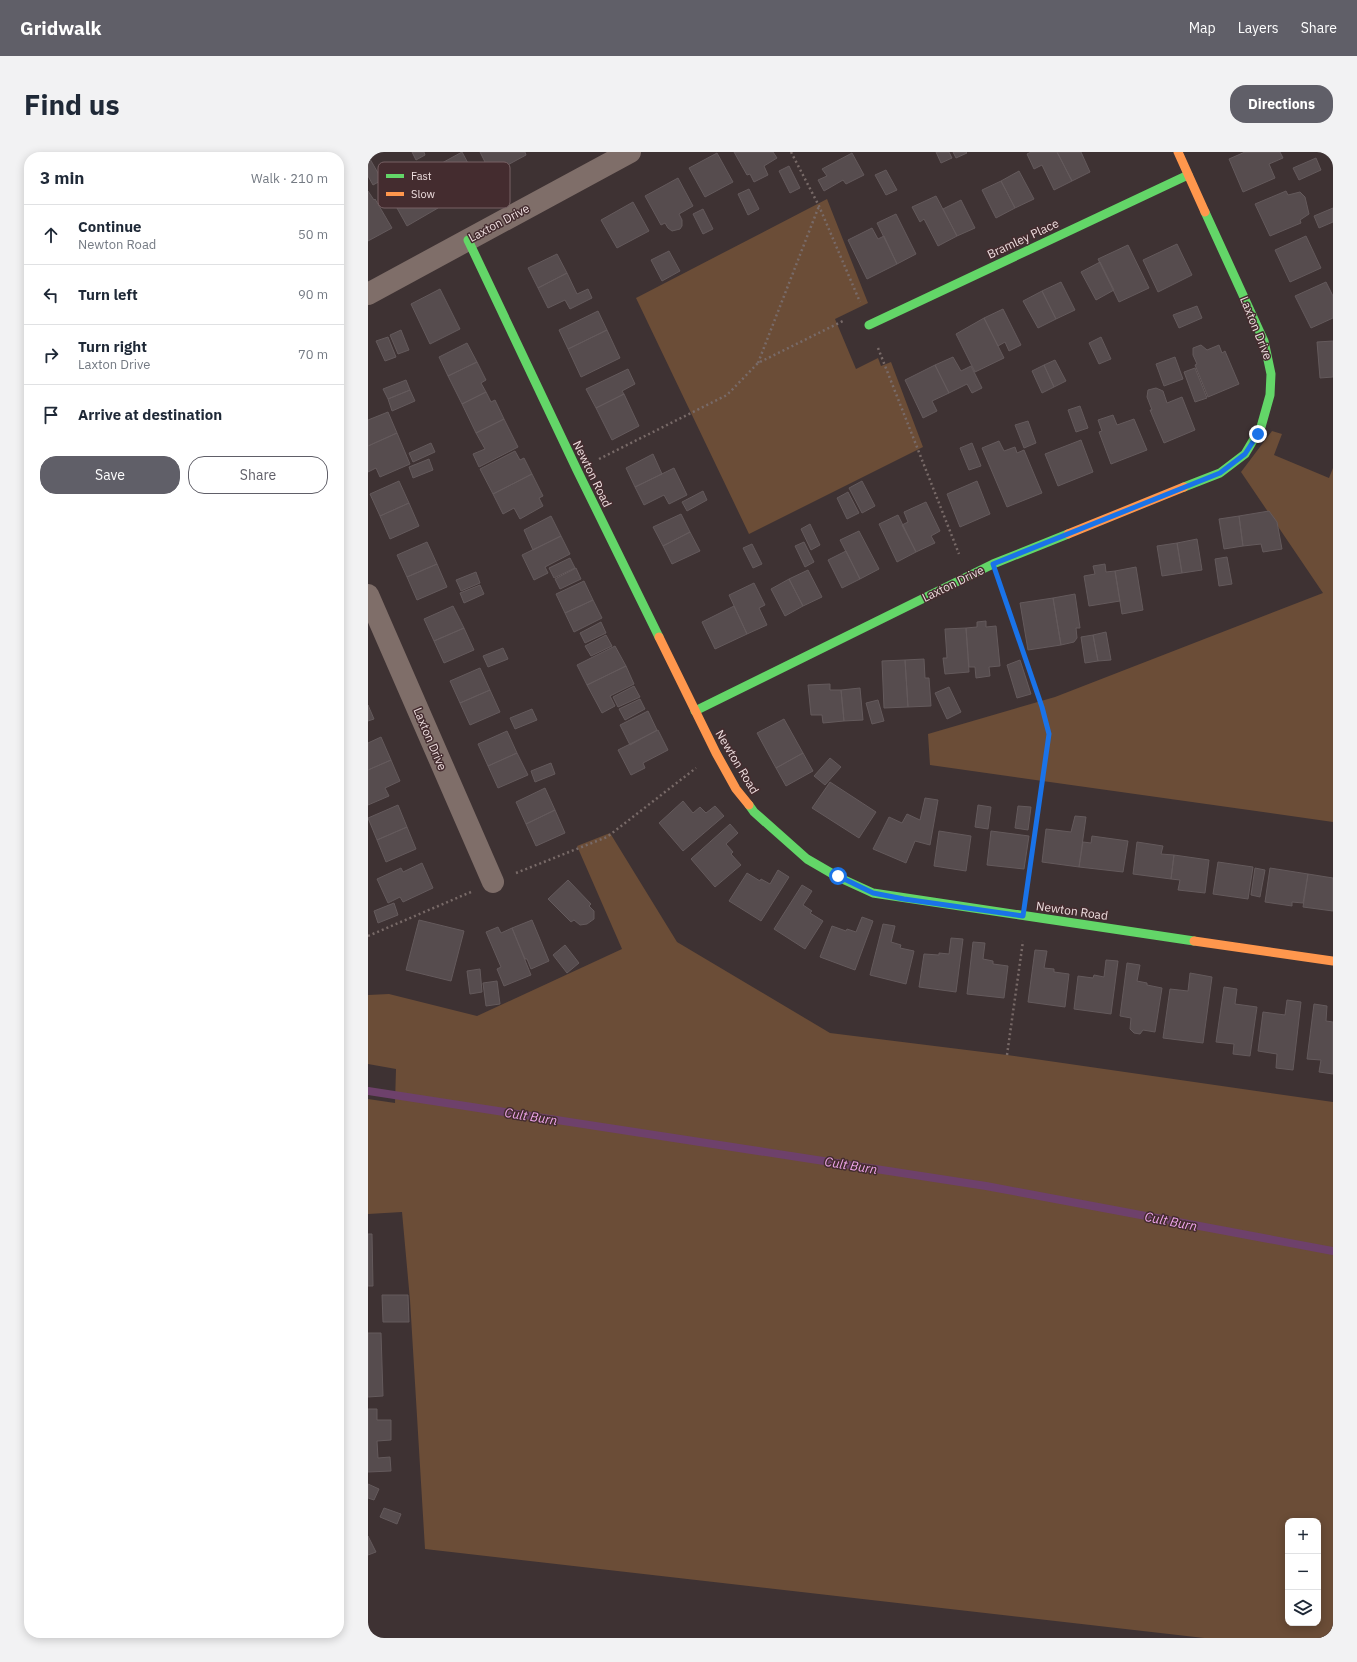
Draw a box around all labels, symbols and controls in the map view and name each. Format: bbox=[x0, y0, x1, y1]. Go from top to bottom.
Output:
text: Gridwalk bbox=[20, 16, 102, 40]
text: Map bbox=[1189, 19, 1216, 37]
text: Layers bbox=[1238, 19, 1279, 37]
text: Share bbox=[1301, 19, 1337, 37]
button: Directions bbox=[1230, 85, 1333, 123]
text: Find us bbox=[24, 86, 120, 123]
legend bbox=[378, 162, 510, 208]
text: 3 min bbox=[40, 167, 84, 189]
text: Fast bbox=[411, 169, 432, 183]
text: Walk · 210 m bbox=[251, 170, 328, 187]
text: Slow bbox=[411, 187, 435, 201]
street label: Laxton Drive bbox=[466, 200, 532, 245]
street label: Bramley Place bbox=[985, 215, 1061, 262]
text: Continue bbox=[78, 217, 142, 236]
icon: ahead bbox=[40, 224, 62, 246]
text: 50 m bbox=[298, 226, 328, 243]
text: Newton Road bbox=[78, 236, 156, 253]
icon: left bbox=[40, 284, 62, 306]
text: Turn left bbox=[78, 285, 138, 304]
text: 90 m bbox=[298, 286, 328, 303]
street label: Laxton Drive bbox=[1237, 294, 1276, 362]
text: Turn right bbox=[78, 337, 147, 356]
icon: right bbox=[40, 344, 62, 366]
text: 70 m bbox=[298, 346, 328, 363]
text: Laxton Drive bbox=[78, 356, 150, 373]
icon: arrive bbox=[40, 404, 62, 426]
text: Arrive at destination bbox=[78, 405, 222, 424]
route end bbox=[1249, 425, 1267, 443]
street label: Newton Road bbox=[570, 438, 615, 510]
button: Save bbox=[40, 456, 180, 494]
button: Share bbox=[188, 456, 328, 494]
street label: Laxton Drive bbox=[919, 562, 986, 605]
street label: Laxton Drive bbox=[410, 705, 451, 773]
street label: Newton Road bbox=[712, 727, 762, 797]
route start bbox=[829, 867, 847, 885]
street label: Newton Road bbox=[1035, 898, 1109, 923]
water label: Cult Burn bbox=[503, 1104, 559, 1129]
water label: Cult Burn bbox=[823, 1153, 879, 1178]
water label: Cult Burn bbox=[1143, 1208, 1199, 1235]
map controls bbox=[1285, 1518, 1321, 1626]
button: + bbox=[1285, 1518, 1321, 1554]
button: − bbox=[1285, 1554, 1321, 1590]
button: layers bbox=[1285, 1590, 1321, 1626]

